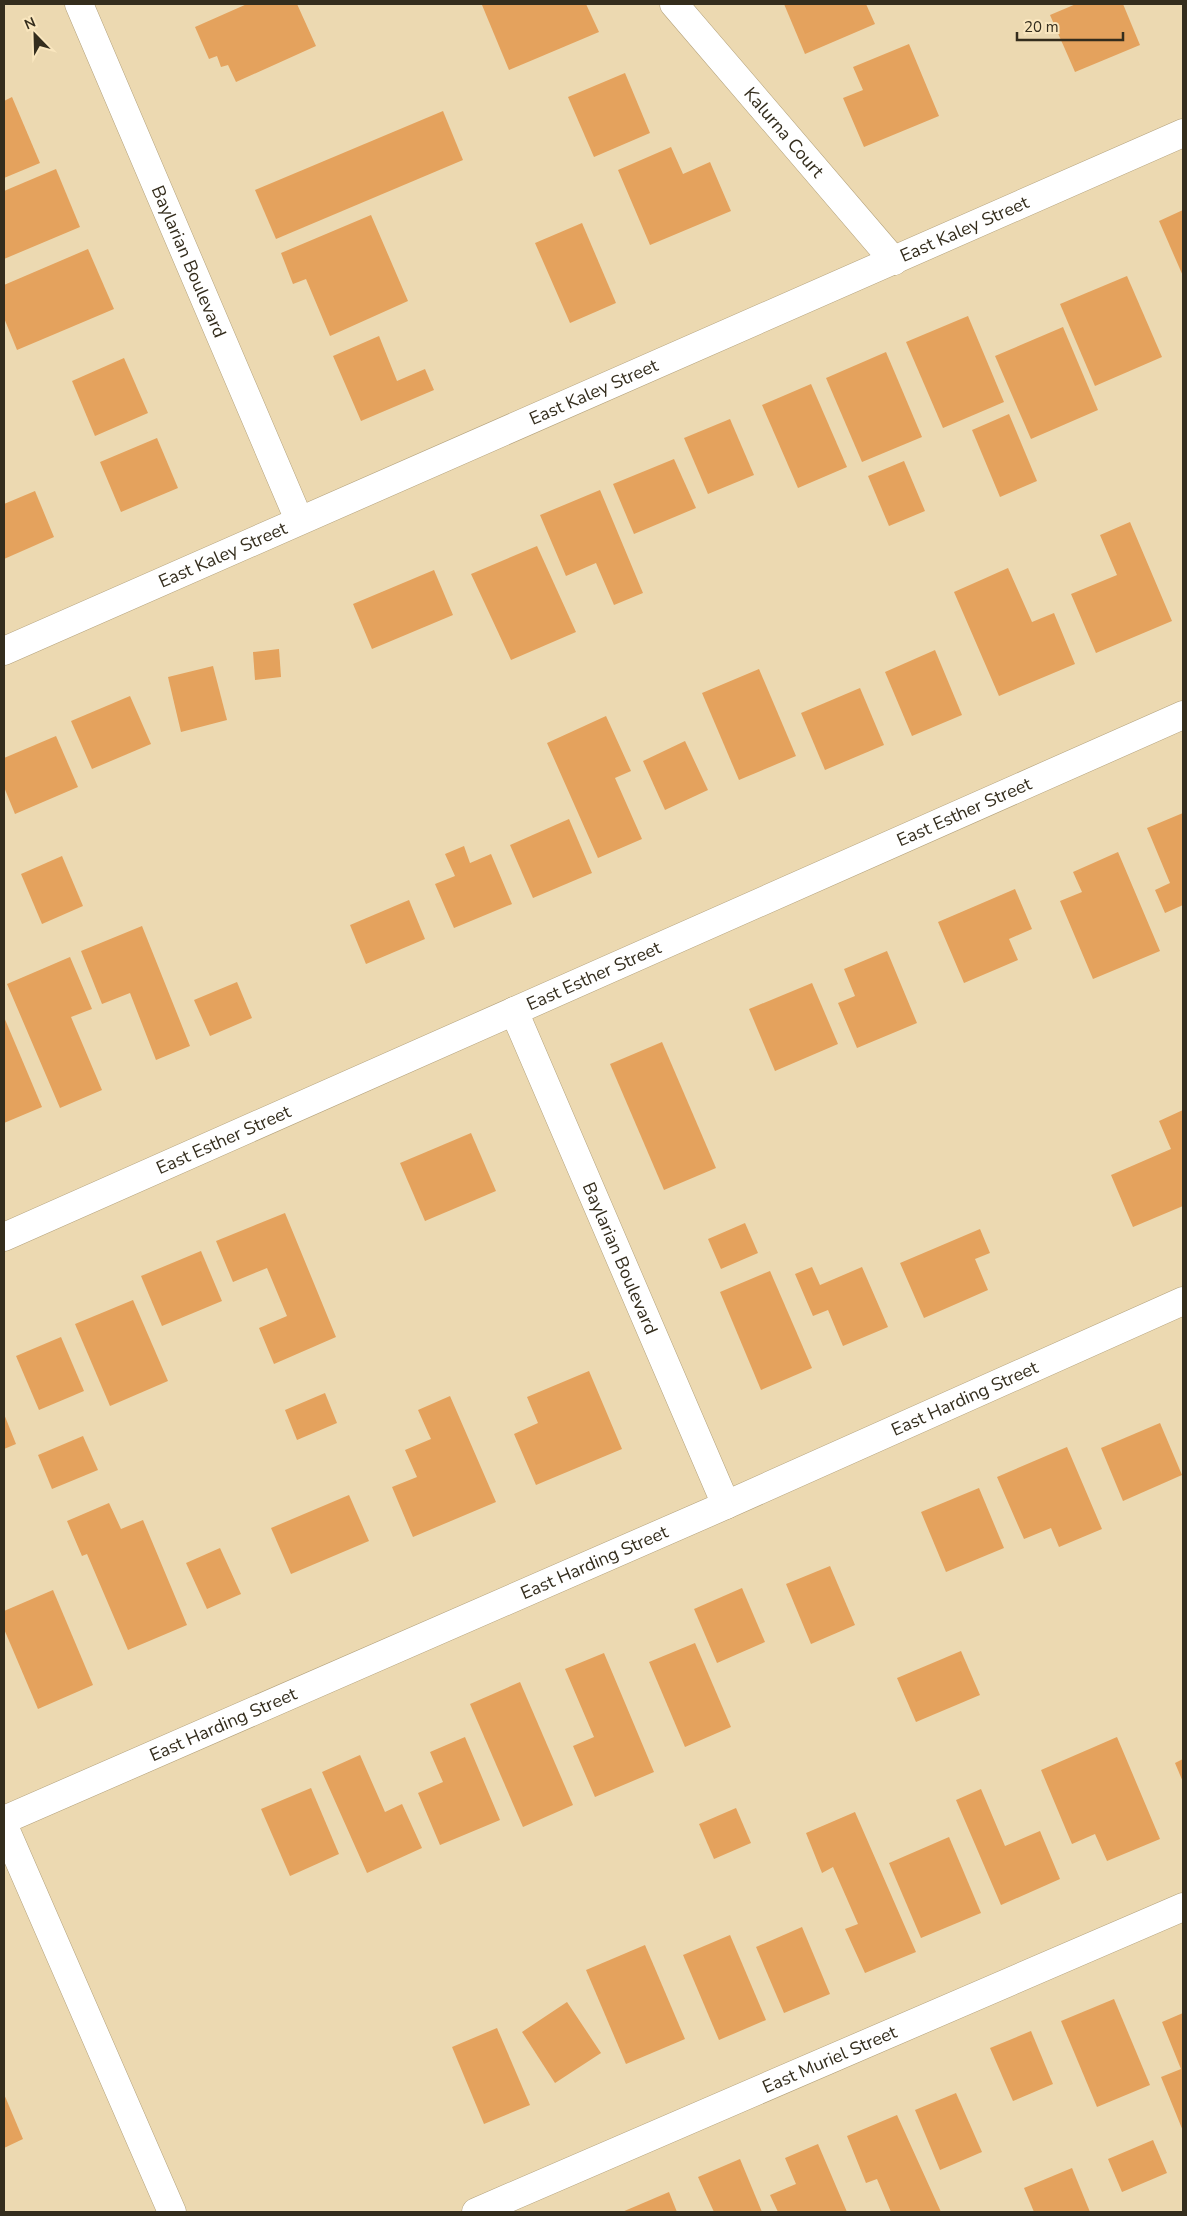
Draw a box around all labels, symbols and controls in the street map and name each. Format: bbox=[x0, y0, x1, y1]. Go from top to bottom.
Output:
north arrow bbox=[10, 10, 60, 60]
scale bar bbox=[1017, 10, 1123, 42]
text: N bbox=[22, 13, 39, 34]
text: 20 m bbox=[1024, 17, 1059, 37]
street label: Kalurna Court bbox=[738, 82, 830, 183]
street label: Baylarian Boulevard bbox=[146, 182, 232, 341]
street label: East Kaley Street bbox=[896, 190, 1033, 268]
street label: East Kaley Street bbox=[526, 353, 662, 431]
street label: East Kaley Street bbox=[155, 516, 291, 594]
street label: East Esther Street bbox=[893, 771, 1036, 852]
street label: East Esther Street bbox=[523, 935, 665, 1016]
street label: East Esther Street bbox=[152, 1099, 295, 1180]
street label: Baylarian Boulevard bbox=[577, 1178, 663, 1338]
street label: East Harding Street bbox=[887, 1355, 1042, 1442]
street label: East Harding Street bbox=[517, 1520, 672, 1605]
street label: East Harding Street bbox=[146, 1681, 301, 1767]
street label: East Muriel Street bbox=[759, 2020, 901, 2099]

